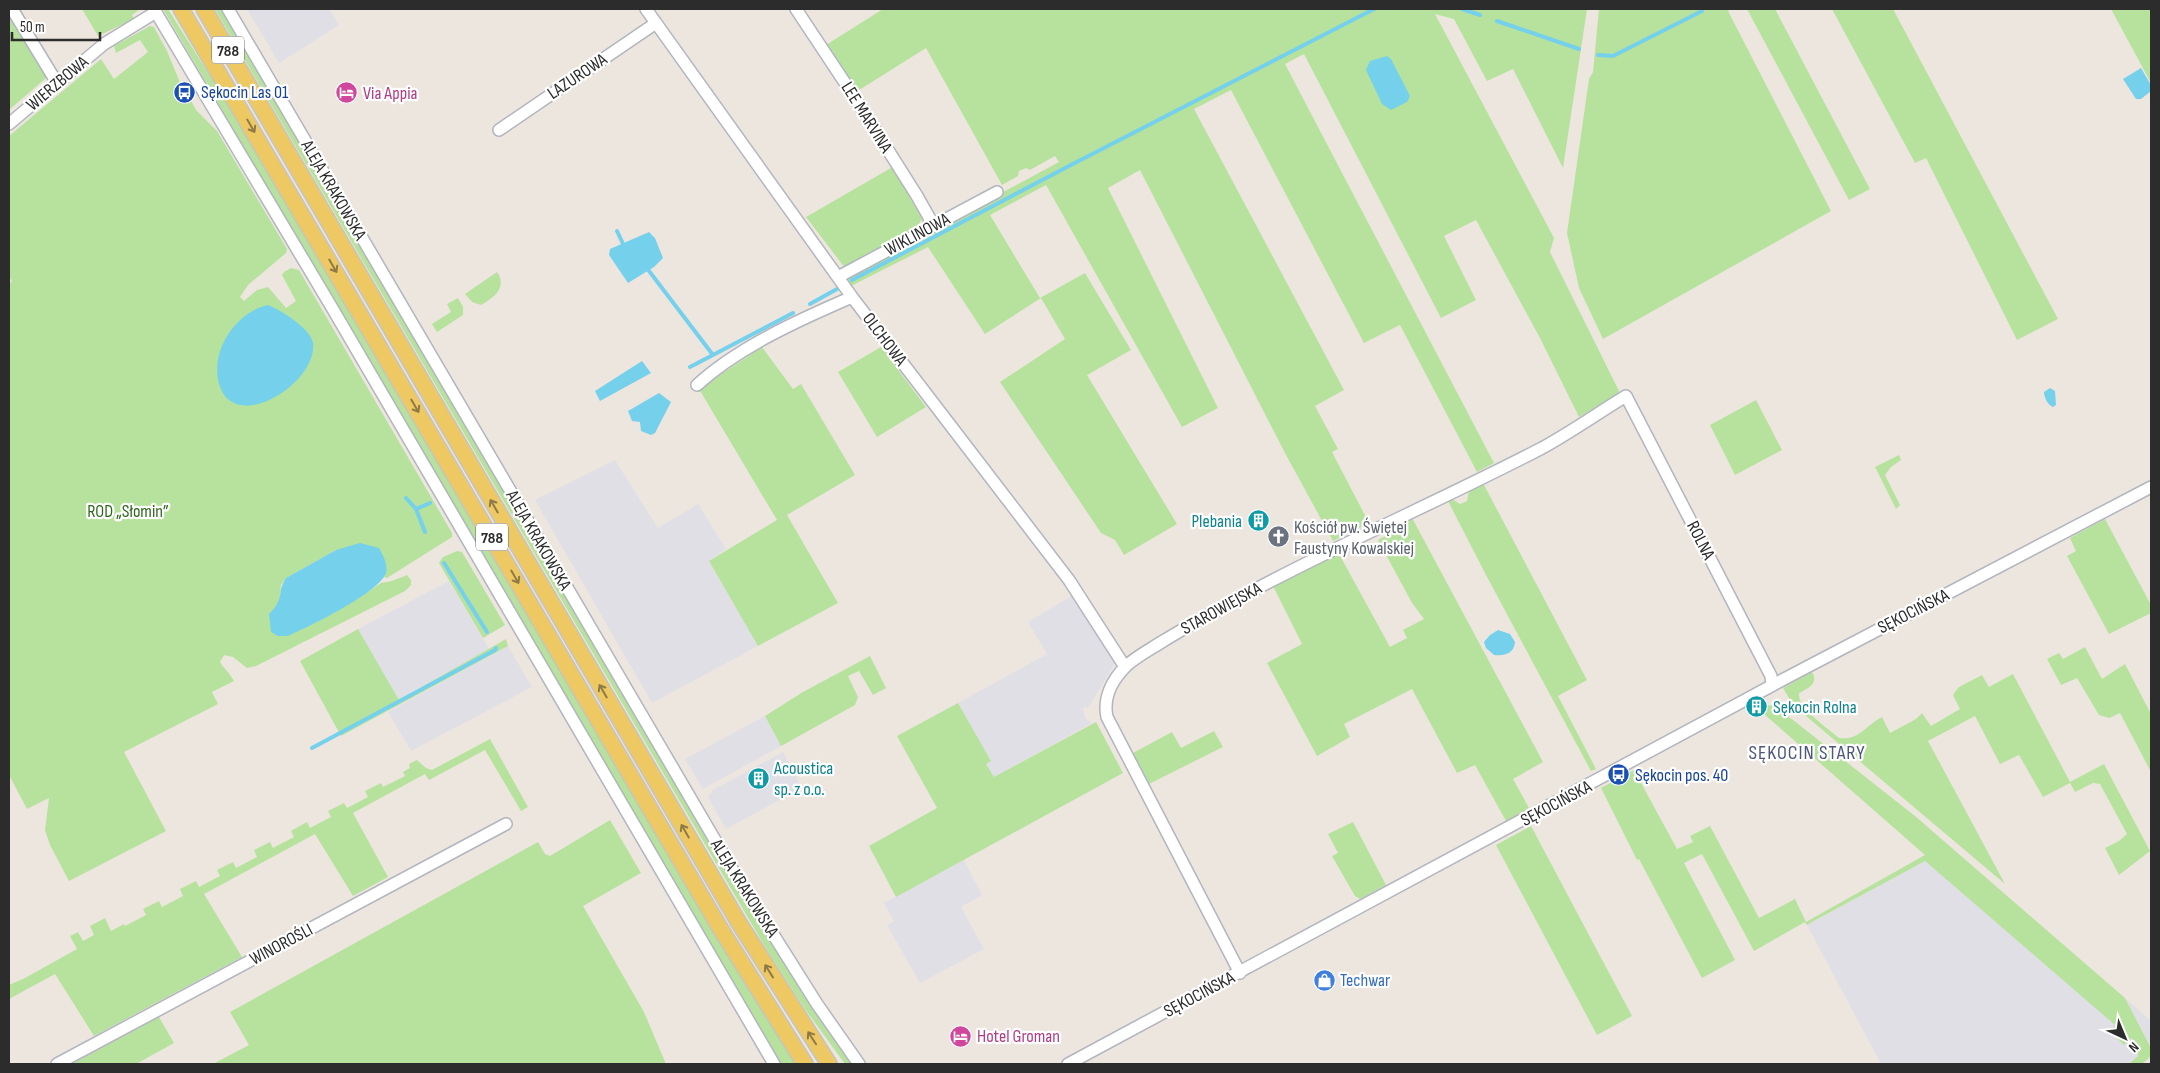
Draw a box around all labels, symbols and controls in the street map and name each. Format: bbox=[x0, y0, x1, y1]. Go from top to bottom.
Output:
scale bar bbox=[12, 10, 100, 42]
text: 50 m bbox=[20, 18, 45, 37]
road number: 788 bbox=[212, 36, 244, 64]
street label: LAZUROWA bbox=[544, 49, 611, 104]
street label: WIERZBOWA bbox=[22, 51, 93, 115]
street label: LEE MARVINA bbox=[837, 78, 897, 157]
bus stop icon: Sękocin Las 01 bbox=[173, 80, 197, 104]
hotel icon: Via Appia bbox=[335, 81, 359, 105]
place label: Sękocin Las 01 bbox=[201, 82, 289, 103]
place label: Via Appia bbox=[363, 83, 418, 104]
one-way arrow bbox=[246, 119, 256, 133]
street label: ALEJA KRAKOWSKA bbox=[296, 136, 371, 244]
street label: WIKLINOWA bbox=[881, 208, 954, 260]
one-way arrow bbox=[328, 259, 338, 274]
street label: OLCHOWA bbox=[858, 309, 911, 370]
one-way arrow bbox=[411, 399, 421, 413]
street label: ALEJA KRAKOWSKA bbox=[501, 486, 576, 594]
one-way arrow bbox=[489, 499, 499, 513]
park label: ROD „Słomin” bbox=[87, 501, 169, 522]
building icon: Plebania bbox=[1246, 509, 1270, 533]
place label: Plebania bbox=[1191, 511, 1242, 532]
place label: Kościół pw. Świętej Faustyny Kowalskiej bbox=[1294, 517, 1414, 559]
street label: ROLNA bbox=[1682, 517, 1719, 563]
road number: 788 bbox=[476, 524, 508, 550]
church icon: Kościół pw. Świętej Faustyny Kowalskiej bbox=[1266, 525, 1290, 549]
one-way arrow bbox=[510, 569, 520, 584]
street label: STAROWIEJSKA bbox=[1177, 578, 1265, 639]
street label: SĘKOCIŃSKA bbox=[1874, 584, 1953, 638]
one-way arrow bbox=[598, 685, 608, 699]
building icon: Sękocin Rolna bbox=[1745, 695, 1769, 719]
place label: Sękocin Rolna bbox=[1773, 697, 1857, 718]
district label: SĘKOCIN STARY bbox=[1748, 741, 1866, 765]
place label: Acoustica sp. z o.o. bbox=[773, 758, 833, 800]
bus stop icon: Sękocin pos. 40 bbox=[1607, 763, 1631, 787]
place label: Sękocin pos. 40 bbox=[1635, 765, 1728, 786]
building icon: Acoustica sp. z o.o. bbox=[746, 766, 770, 790]
street label: SĘKOCIŃSKA bbox=[1517, 776, 1595, 831]
one-way arrow bbox=[680, 825, 690, 839]
street label: ALEJA KRAKOWSKA bbox=[705, 834, 783, 942]
street label: WINOROŚLI bbox=[246, 919, 316, 970]
one-way arrow bbox=[764, 964, 774, 978]
street label: SĘKOCIŃSKA bbox=[1160, 967, 1238, 1022]
shop icon: Techwar bbox=[1312, 968, 1336, 992]
place label: Techwar bbox=[1340, 970, 1390, 991]
north arrow bbox=[2100, 1013, 2150, 1063]
hotel icon: Hotel Groman bbox=[949, 1024, 973, 1048]
place label: Hotel Groman bbox=[977, 1026, 1060, 1047]
one-way arrow bbox=[807, 1031, 817, 1045]
text: N bbox=[2125, 1038, 2142, 1056]

